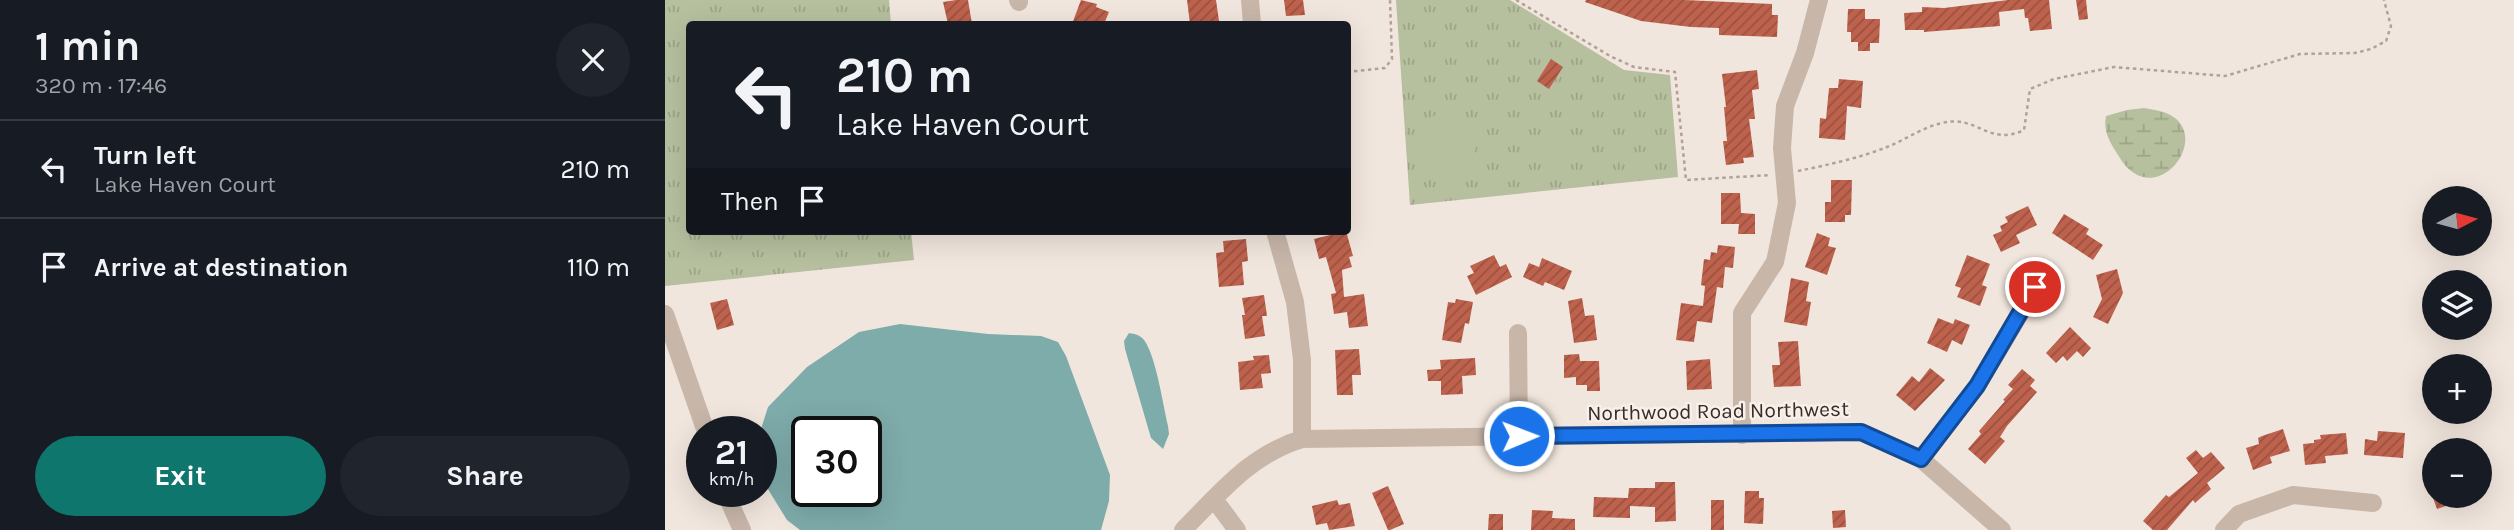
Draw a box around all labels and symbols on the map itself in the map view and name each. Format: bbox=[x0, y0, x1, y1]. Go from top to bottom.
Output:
north arrow bbox=[2422, 186, 2492, 256]
pin bbox=[2005, 257, 2065, 317]
street label: Northwood Road Northwest bbox=[1587, 397, 1849, 425]
position arrow bbox=[1482, 399, 1556, 473]
speed limit sign: 30 bbox=[791, 416, 882, 507]

